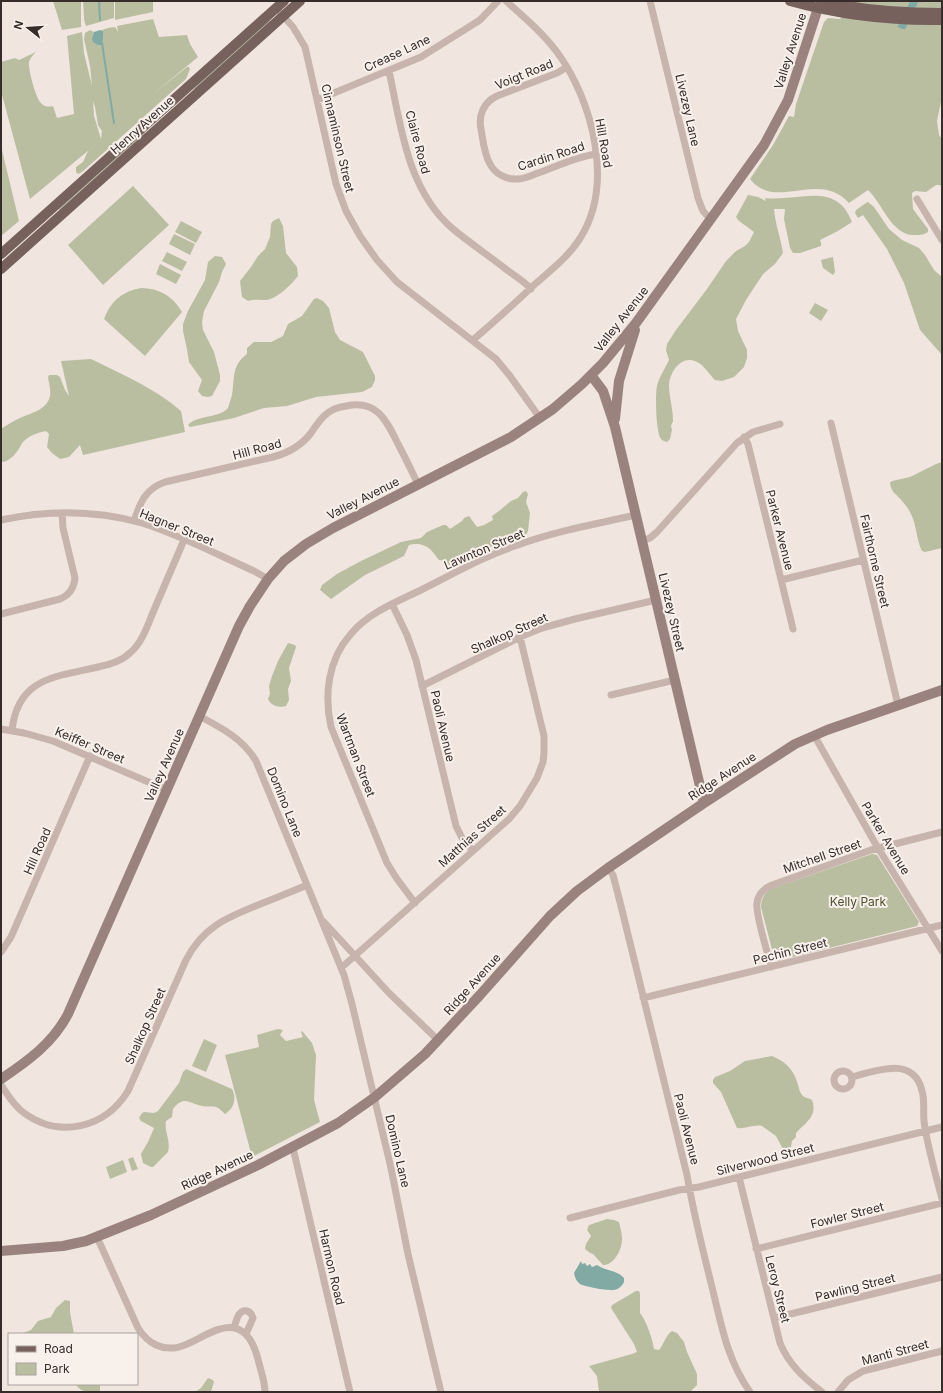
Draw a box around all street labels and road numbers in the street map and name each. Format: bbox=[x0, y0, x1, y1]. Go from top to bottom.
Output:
street label: Valley Avenue bbox=[771, 11, 809, 91]
street label: Crease Lane bbox=[362, 31, 432, 75]
street label: Voigt Road bbox=[493, 56, 555, 92]
street label: Livezey Lane bbox=[672, 72, 704, 148]
street label: Cinnaminson Street bbox=[318, 82, 358, 194]
street label: Henry Avenue bbox=[107, 93, 177, 157]
street label: Claire Road bbox=[402, 109, 434, 175]
street label: Hill Road bbox=[592, 117, 616, 169]
street label: Cardin Road bbox=[516, 138, 586, 174]
street label: Valley Avenue bbox=[591, 283, 651, 355]
street label: Hill Road bbox=[231, 435, 283, 463]
street label: Valley Avenue bbox=[324, 473, 402, 523]
street label: Parker Avenue bbox=[763, 488, 797, 572]
street label: Hagner Street bbox=[138, 505, 216, 549]
street label: Fairthorne Street bbox=[857, 513, 893, 609]
street label: Lawnton Street bbox=[442, 525, 526, 573]
street label: Livezey Street bbox=[656, 571, 688, 653]
street label: Shalkop Street bbox=[468, 609, 550, 657]
street label: Paoli Avenue bbox=[427, 689, 459, 763]
street label: Wartman Street bbox=[333, 711, 379, 799]
street label: Keiffer Street bbox=[53, 724, 127, 766]
street label: Valley Avenue bbox=[141, 726, 187, 804]
street label: Ridge Avenue bbox=[685, 749, 759, 803]
street label: Domino Lane bbox=[264, 765, 306, 839]
street label: Parker Avenue bbox=[858, 799, 914, 877]
street label: Matthias Street bbox=[435, 802, 509, 870]
street label: Hill Road bbox=[20, 825, 54, 877]
street label: Mitchell Street bbox=[781, 836, 863, 876]
street label: Pechin Street bbox=[751, 935, 829, 967]
street label: Ridge Avenue bbox=[440, 950, 504, 1018]
street label: Shalkop Street bbox=[121, 985, 169, 1067]
street label: Paoli Avenue bbox=[671, 1092, 703, 1166]
street label: Domino Lane bbox=[382, 1113, 414, 1189]
street label: Silverwood Street bbox=[715, 1140, 816, 1178]
street label: Ridge Avenue bbox=[179, 1147, 255, 1193]
street label: Fowler Street bbox=[809, 1199, 885, 1231]
street label: Harmon Road bbox=[316, 1228, 348, 1306]
street label: Leroy Street bbox=[762, 1254, 794, 1324]
street label: Pawling Street bbox=[814, 1270, 897, 1304]
street label: Manti Street bbox=[860, 1336, 930, 1368]

